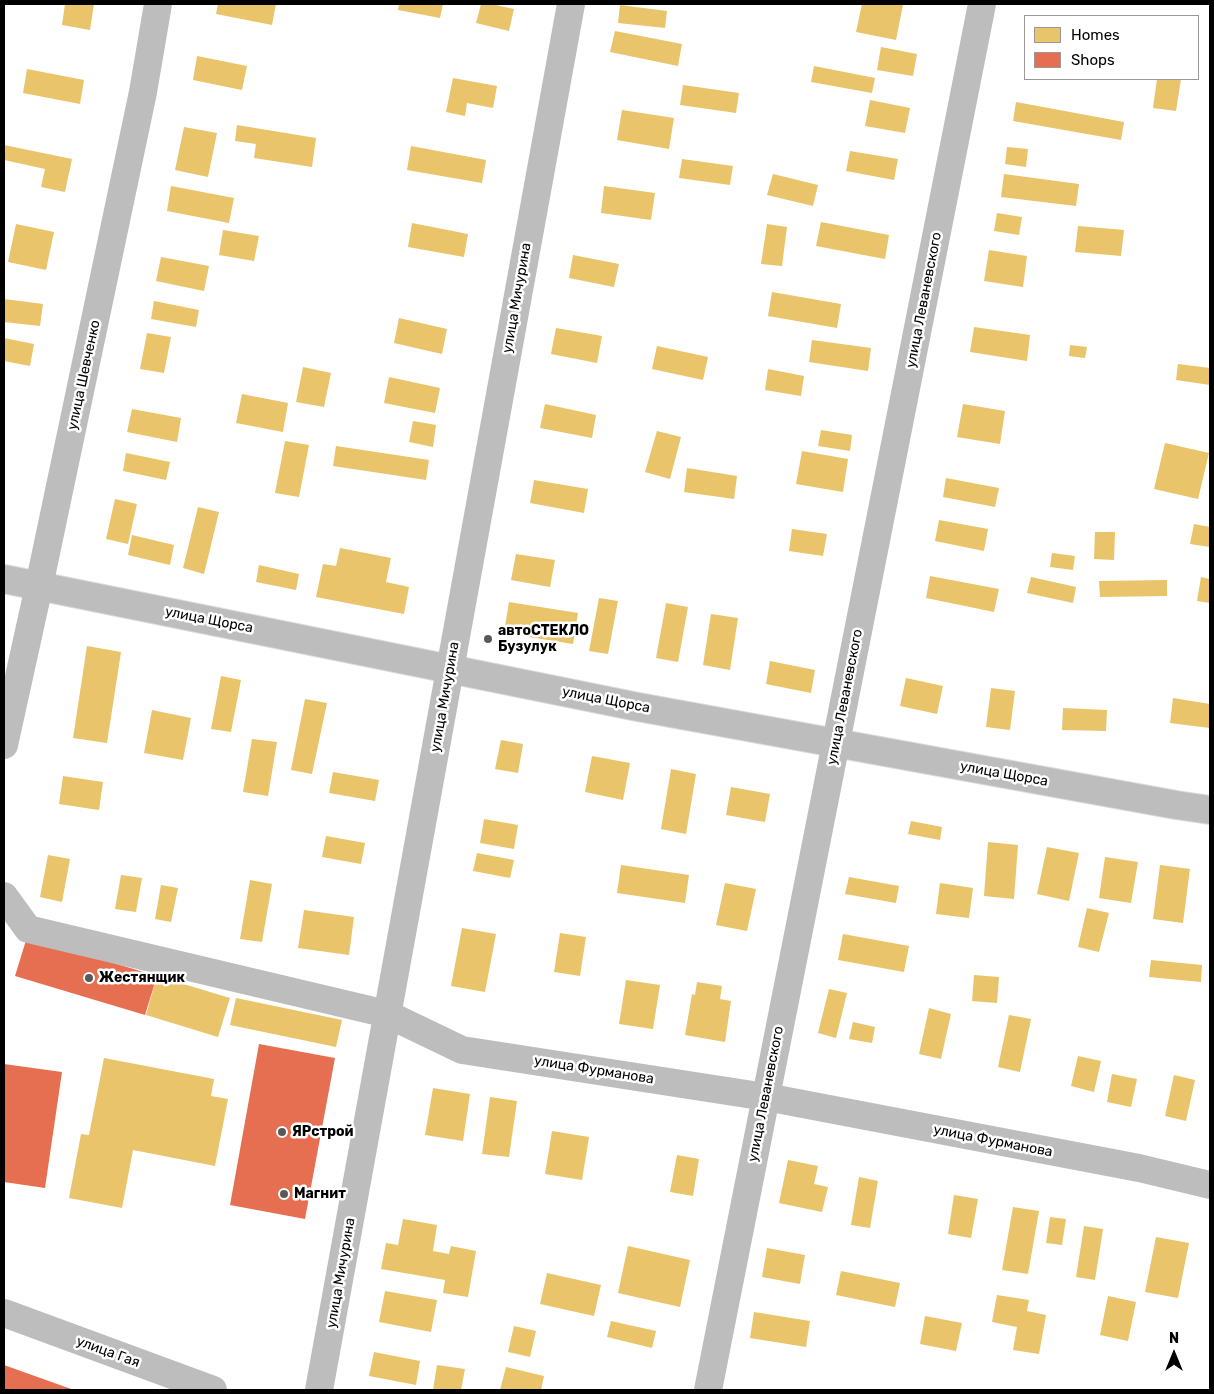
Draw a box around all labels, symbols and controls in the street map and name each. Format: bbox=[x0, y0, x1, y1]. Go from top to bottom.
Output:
legend bbox=[1024, 15, 1199, 80]
text: Homes bbox=[1071, 26, 1120, 44]
text: Shops bbox=[1071, 51, 1115, 69]
street label: улица Леваневского bbox=[903, 231, 945, 369]
street label: улица Мичурина bbox=[499, 241, 535, 355]
street label: улица Шевченко bbox=[64, 318, 104, 432]
street label: улица Щорса bbox=[164, 603, 254, 637]
place label: автоСТЕКЛО Бузулук bbox=[498, 623, 589, 656]
street label: улица Леваневского bbox=[824, 628, 866, 766]
marker: автоСТЕКЛО Бузулук bbox=[482, 633, 494, 645]
street label: улица Мичурина bbox=[427, 640, 463, 754]
street label: улица Щорса bbox=[561, 683, 651, 717]
street label: улица Щорса bbox=[959, 758, 1049, 790]
place label: Жестянщик bbox=[99, 970, 185, 986]
marker: Жестянщик bbox=[83, 972, 95, 984]
street label: улица Леваневского bbox=[745, 1025, 787, 1163]
street label: улица Фурманова bbox=[533, 1052, 655, 1088]
street label: улица Фурманова bbox=[932, 1121, 1054, 1161]
place label: ЯРстрой bbox=[292, 1124, 354, 1140]
marker: ЯРстрой bbox=[276, 1126, 288, 1138]
place label: Магнит bbox=[294, 1186, 346, 1202]
marker: Магнит bbox=[278, 1188, 290, 1200]
street label: улица Мичурина bbox=[323, 1216, 359, 1330]
north arrow bbox=[1149, 1329, 1199, 1379]
text: N bbox=[1169, 1330, 1179, 1347]
street label: улица Гая bbox=[74, 1333, 142, 1371]

